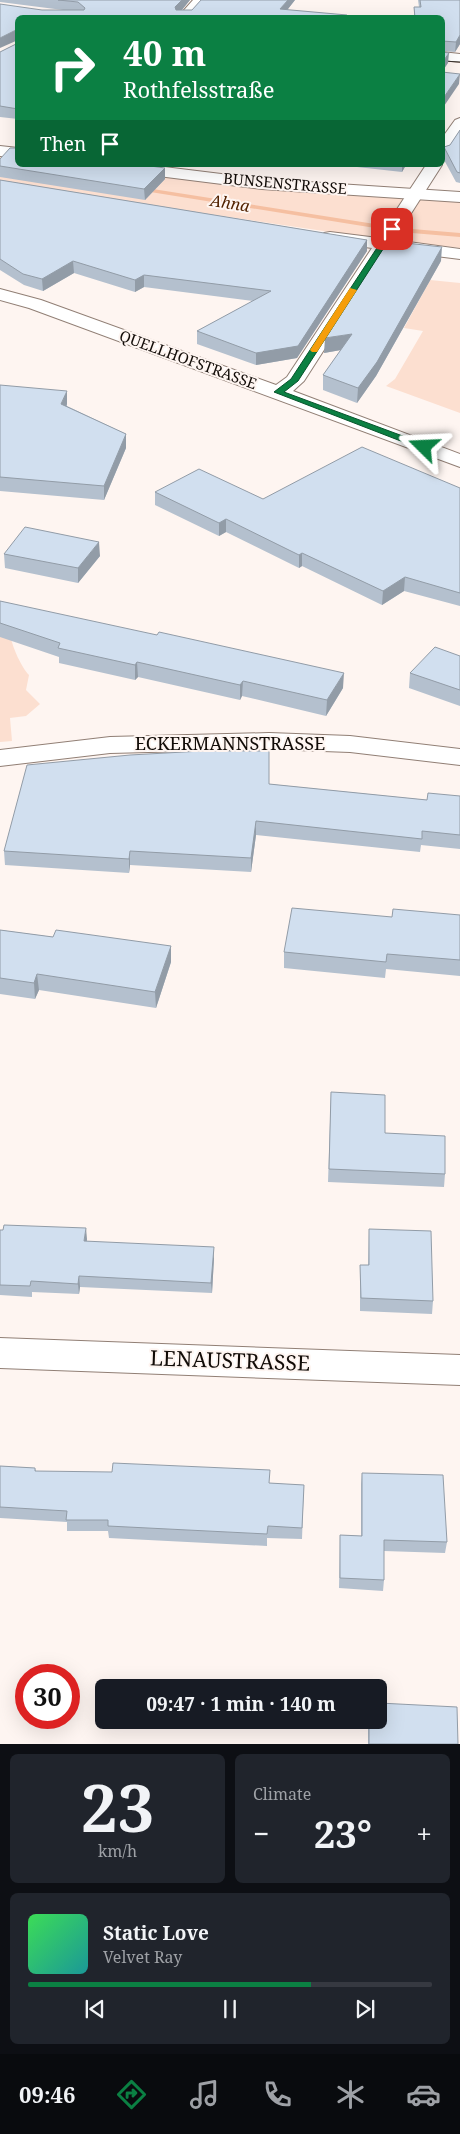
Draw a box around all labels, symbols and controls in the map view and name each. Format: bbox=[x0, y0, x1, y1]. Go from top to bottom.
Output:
text: 40 m bbox=[123, 29, 206, 76]
icon: right bbox=[40, 35, 105, 100]
text: Rothfelsstraße bbox=[123, 74, 274, 104]
icon: arrive bbox=[96, 130, 124, 158]
text: Then bbox=[40, 131, 86, 157]
street label: BUNSENSTRASSE bbox=[222, 168, 348, 198]
water label: Ahna bbox=[208, 189, 252, 217]
pin bbox=[371, 208, 413, 250]
icon: arrive bbox=[378, 215, 406, 243]
street label: QUELLHOFSTRASSE bbox=[117, 325, 260, 393]
position arrow bbox=[397, 420, 449, 472]
street label: ECKERMANNSTRASSE bbox=[135, 731, 325, 755]
street label: LENAUSTRASSE bbox=[150, 1343, 310, 1377]
speed limit sign: 30 bbox=[15, 1664, 80, 1729]
text: 09:47 · 1 min · 140 m bbox=[146, 1691, 336, 1717]
text: 23 bbox=[81, 1763, 154, 1851]
text: Climate bbox=[253, 1783, 311, 1805]
text: 23° bbox=[314, 1807, 372, 1859]
text: − bbox=[253, 1814, 269, 1852]
text: + bbox=[416, 1814, 432, 1852]
text: km/h bbox=[98, 1840, 137, 1862]
text: Static Love bbox=[103, 1920, 209, 1946]
text: Velvet Ray bbox=[103, 1946, 182, 1968]
icon: previous bbox=[81, 1995, 109, 2023]
icon: pause bbox=[216, 1995, 244, 2023]
icon: next bbox=[351, 1995, 379, 2023]
icon: directions bbox=[114, 2077, 149, 2112]
icon: music bbox=[187, 2077, 222, 2112]
icon: phone bbox=[260, 2077, 295, 2112]
icon: climate bbox=[333, 2077, 368, 2112]
icon: car bbox=[406, 2077, 441, 2112]
text: 09:46 bbox=[19, 2079, 75, 2109]

